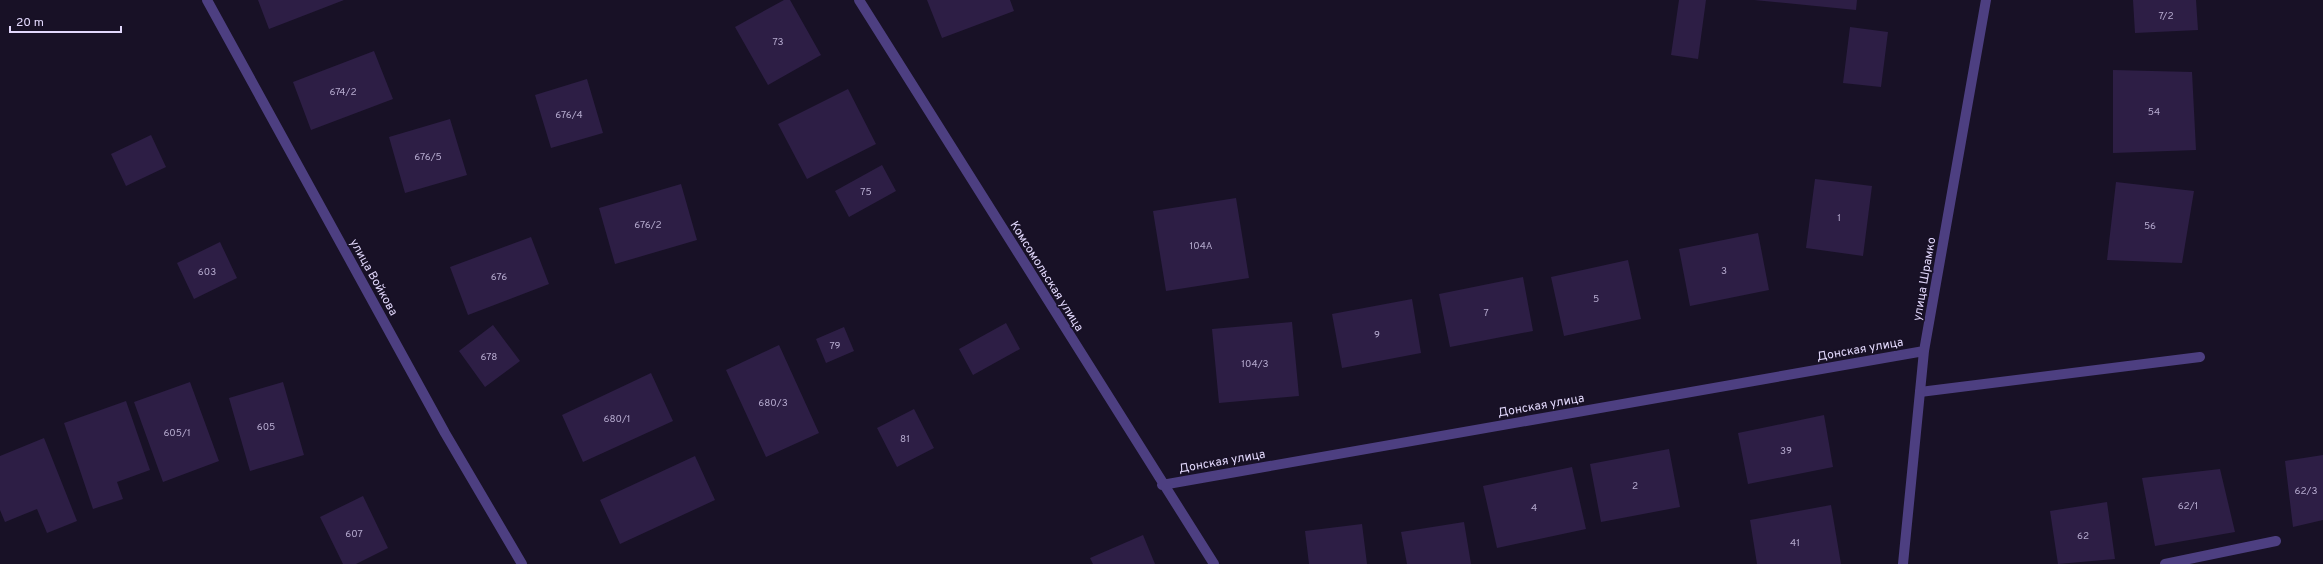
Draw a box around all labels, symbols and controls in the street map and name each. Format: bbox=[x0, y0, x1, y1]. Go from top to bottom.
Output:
scale bar bbox=[10, 8, 121, 34]
house number: 7/2 bbox=[2158, 10, 2174, 23]
text: 20 m bbox=[16, 15, 44, 31]
house number: 73 bbox=[772, 36, 784, 49]
house number: 674/2 bbox=[329, 86, 357, 99]
house number: 54 bbox=[2148, 106, 2160, 119]
house number: 676/4 bbox=[555, 109, 583, 122]
house number: 676/5 bbox=[414, 151, 442, 164]
house number: 75 bbox=[860, 186, 872, 199]
house number: 1 bbox=[1837, 212, 1841, 225]
street label: Комсомольская улица bbox=[1006, 218, 1087, 335]
house number: 676/2 bbox=[634, 219, 662, 232]
house number: 56 bbox=[2144, 220, 2156, 233]
street label: улица Войкова bbox=[345, 236, 401, 319]
street label: улица Шрамко bbox=[1910, 236, 1940, 322]
house number: 104А bbox=[1190, 240, 1213, 253]
house number: 3 bbox=[1721, 265, 1727, 278]
house number: 603 bbox=[198, 266, 216, 279]
house number: 676 bbox=[491, 271, 507, 284]
house number: 5 bbox=[1593, 293, 1599, 306]
house number: 7 bbox=[1483, 307, 1489, 320]
house number: 9 bbox=[1374, 329, 1380, 342]
street label: Донская улица bbox=[1816, 335, 1905, 365]
house number: 79 bbox=[829, 340, 841, 353]
house number: 678 bbox=[481, 351, 497, 364]
house number: 104/3 bbox=[1241, 358, 1269, 371]
street label: Донская улица bbox=[1497, 391, 1586, 421]
house number: 680/3 bbox=[758, 397, 788, 410]
house number: 680/1 bbox=[603, 413, 631, 426]
house number: 605 bbox=[257, 421, 275, 434]
house number: 605/1 bbox=[163, 427, 191, 440]
house number: 81 bbox=[900, 433, 910, 446]
house number: 39 bbox=[1780, 445, 1792, 458]
street label: Донская улица bbox=[1178, 447, 1267, 477]
house number: 2 bbox=[1632, 480, 1638, 493]
house number: 62/3 bbox=[2294, 485, 2318, 498]
house number: 62/1 bbox=[2178, 500, 2198, 513]
house number: 4 bbox=[1531, 502, 1537, 515]
house number: 607 bbox=[345, 528, 363, 541]
house number: 62 bbox=[2077, 530, 2089, 543]
house number: 41 bbox=[1790, 537, 1800, 550]

